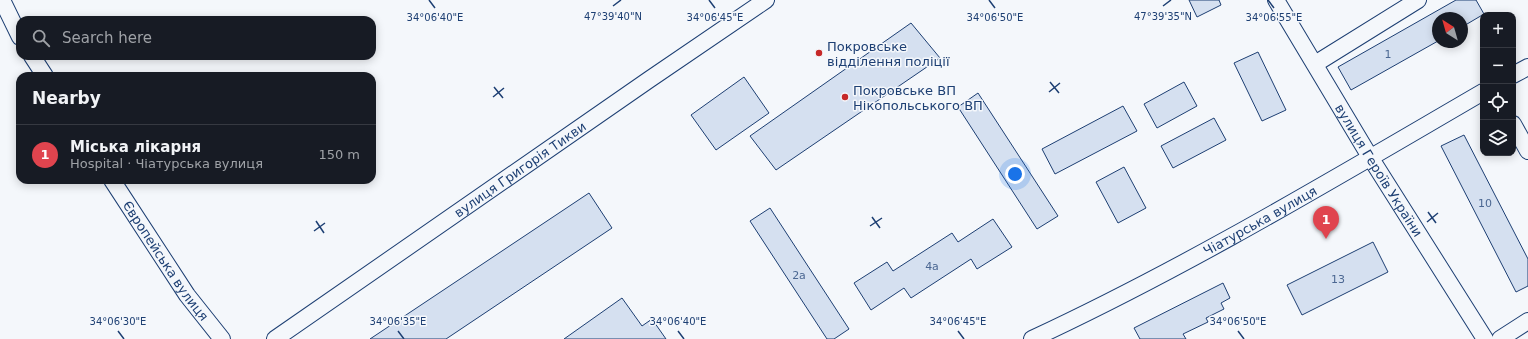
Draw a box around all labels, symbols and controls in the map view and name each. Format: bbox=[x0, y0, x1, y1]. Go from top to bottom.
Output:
text: 47°39'40"N bbox=[584, 11, 642, 22]
text: 47°39'35"N bbox=[1134, 11, 1192, 22]
text: 34°06'40"E bbox=[407, 12, 463, 23]
text: 34°06'45"E bbox=[687, 12, 743, 23]
text: 34°06'50"E bbox=[967, 12, 1023, 23]
text: 34°06'55"E bbox=[1246, 12, 1302, 23]
north arrow bbox=[1432, 12, 1468, 48]
map controls bbox=[1480, 12, 1516, 156]
button: + bbox=[1480, 12, 1516, 48]
search box bbox=[16, 16, 376, 60]
icon: search bbox=[30, 27, 52, 49]
text: Search here bbox=[62, 29, 152, 47]
place label: Покровське відділення поліції bbox=[827, 39, 950, 69]
marker: Покровське відділення поліції bbox=[814, 48, 824, 58]
house number: 1 bbox=[1385, 48, 1392, 61]
button: − bbox=[1480, 48, 1516, 84]
place label: Покровське ВП Нікопольського ВП bbox=[853, 83, 983, 113]
button: locate bbox=[1480, 84, 1516, 120]
text: Nearby bbox=[32, 88, 101, 108]
marker: Покровське ВП Нікопольського ВП bbox=[840, 92, 850, 102]
street label: вулиця Героїв України bbox=[1332, 101, 1425, 240]
street label: вулиця Григорія Тикви bbox=[452, 119, 589, 220]
button: layers bbox=[1480, 120, 1516, 156]
text: Мiська лiкарня bbox=[70, 138, 201, 156]
text: 1 bbox=[40, 147, 50, 162]
text: 150 m bbox=[318, 147, 360, 162]
text: Hospital · Чіатурська вулиця bbox=[70, 156, 263, 171]
your location bbox=[1005, 164, 1025, 184]
street label: Чіатурська вулиця bbox=[1201, 183, 1320, 259]
house number: 10 bbox=[1478, 197, 1492, 210]
street label: Європейська вулиця bbox=[120, 198, 211, 324]
pin: 1 bbox=[1313, 206, 1339, 239]
house number: 4а bbox=[925, 260, 939, 273]
house number: 2а bbox=[792, 269, 806, 282]
house number: 13 bbox=[1331, 273, 1345, 286]
text: 34°06'30"E bbox=[90, 316, 146, 327]
text: 34°06'35"E bbox=[370, 316, 426, 327]
text: 34°06'40"E bbox=[650, 316, 706, 327]
text: 34°06'45"E bbox=[930, 316, 986, 327]
text: 34°06'50"E bbox=[1210, 316, 1266, 327]

